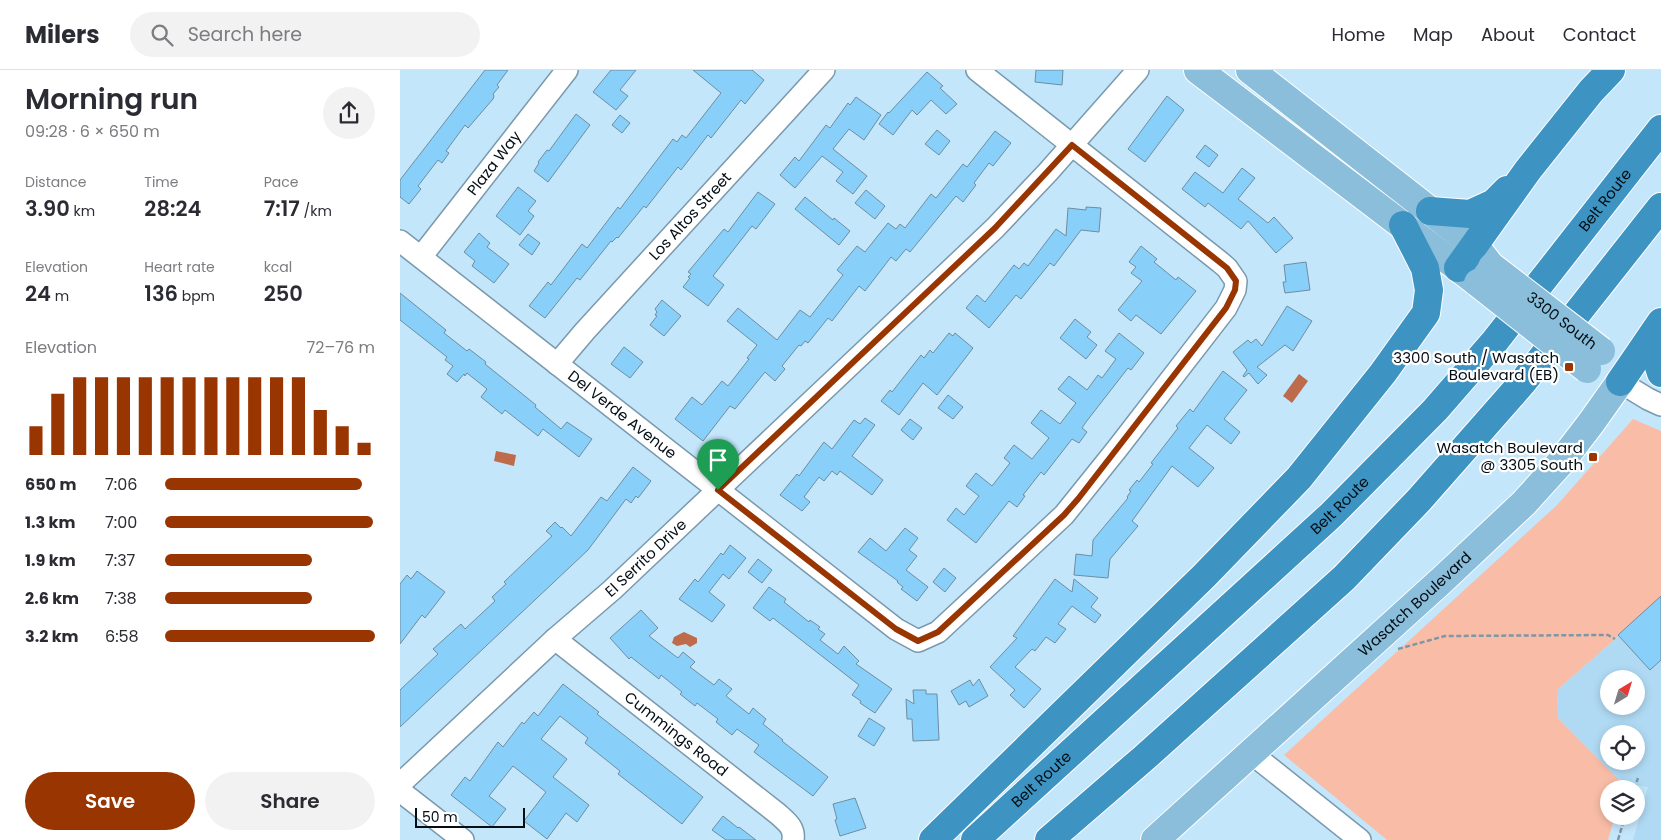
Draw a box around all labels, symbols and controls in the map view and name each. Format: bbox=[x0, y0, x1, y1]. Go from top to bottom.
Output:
search box bbox=[130, 12, 480, 57]
text: Milers bbox=[25, 18, 100, 51]
icon: search bbox=[148, 21, 176, 49]
text: Search here bbox=[188, 21, 302, 48]
text: Home bbox=[1331, 22, 1385, 47]
text: Map bbox=[1413, 22, 1453, 47]
text: About bbox=[1481, 22, 1535, 47]
text: Contact bbox=[1563, 22, 1636, 47]
text: Morning run bbox=[25, 80, 198, 119]
button: share bbox=[323, 87, 375, 139]
text: 09:28 · 6 × 650 m bbox=[25, 120, 160, 143]
street label: Plaza Way bbox=[462, 126, 526, 200]
street label: Belt Route bbox=[1573, 164, 1636, 236]
street label: Los Altos Street bbox=[644, 167, 736, 264]
text: Distance bbox=[25, 172, 86, 192]
text: Time bbox=[144, 172, 178, 192]
text: Pace bbox=[264, 172, 298, 192]
text: 3.90 bbox=[25, 194, 70, 223]
text: 28:24 bbox=[144, 194, 201, 223]
text: 7:17 bbox=[264, 194, 300, 223]
text: km bbox=[70, 201, 95, 221]
text: /km bbox=[300, 201, 332, 221]
text: Elevation bbox=[25, 257, 88, 277]
text: Heart rate bbox=[144, 257, 215, 277]
text: kcal bbox=[264, 257, 292, 277]
text: 24 bbox=[25, 279, 51, 308]
text: 136 bbox=[144, 279, 178, 308]
text: 250 bbox=[264, 279, 303, 308]
text: m bbox=[51, 286, 69, 306]
text: bpm bbox=[178, 286, 215, 306]
street label: 3300 South bbox=[1522, 286, 1602, 354]
text: Elevation bbox=[25, 336, 97, 359]
text: 72–76 m bbox=[307, 336, 375, 359]
place label: 3300 South / Wasatch Boulevard (EB) bbox=[1393, 347, 1559, 385]
marker: 3300 South / Wasatch Boulevard (EB) bbox=[1563, 361, 1575, 373]
street label: Del Verde Avenue bbox=[564, 365, 681, 463]
place label: Wasatch Boulevard @ 3305 South bbox=[1436, 437, 1583, 475]
pin bbox=[697, 439, 739, 490]
icon: arrive bbox=[704, 446, 732, 474]
marker: Wasatch Boulevard @ 3305 South bbox=[1587, 451, 1599, 463]
street label: Belt Route bbox=[1306, 471, 1374, 539]
text: 650 m bbox=[25, 473, 76, 496]
text: 7:06 bbox=[105, 473, 137, 496]
text: 1.3 km bbox=[25, 511, 75, 534]
text: 7:00 bbox=[105, 511, 137, 534]
street label: El Serrito Drive bbox=[600, 514, 691, 602]
street label: Wasatch Boulevard bbox=[1353, 547, 1476, 661]
text: 1.9 km bbox=[25, 549, 76, 572]
text: 7:37 bbox=[105, 549, 135, 572]
text: 2.6 km bbox=[25, 587, 79, 610]
text: 7:38 bbox=[105, 587, 137, 610]
text: 3.2 km bbox=[25, 625, 79, 648]
text: 6:58 bbox=[105, 625, 139, 648]
north arrow bbox=[1600, 670, 1645, 715]
map controls bbox=[1600, 670, 1645, 825]
street label: Cummings Road bbox=[620, 686, 733, 781]
button: locate bbox=[1600, 725, 1645, 770]
street label: Belt Route bbox=[1006, 746, 1076, 812]
button: Save bbox=[25, 772, 195, 830]
button: Share bbox=[205, 772, 375, 830]
button: layers bbox=[1600, 780, 1645, 825]
scale bar bbox=[415, 805, 525, 828]
text: 50 m bbox=[422, 807, 458, 827]

